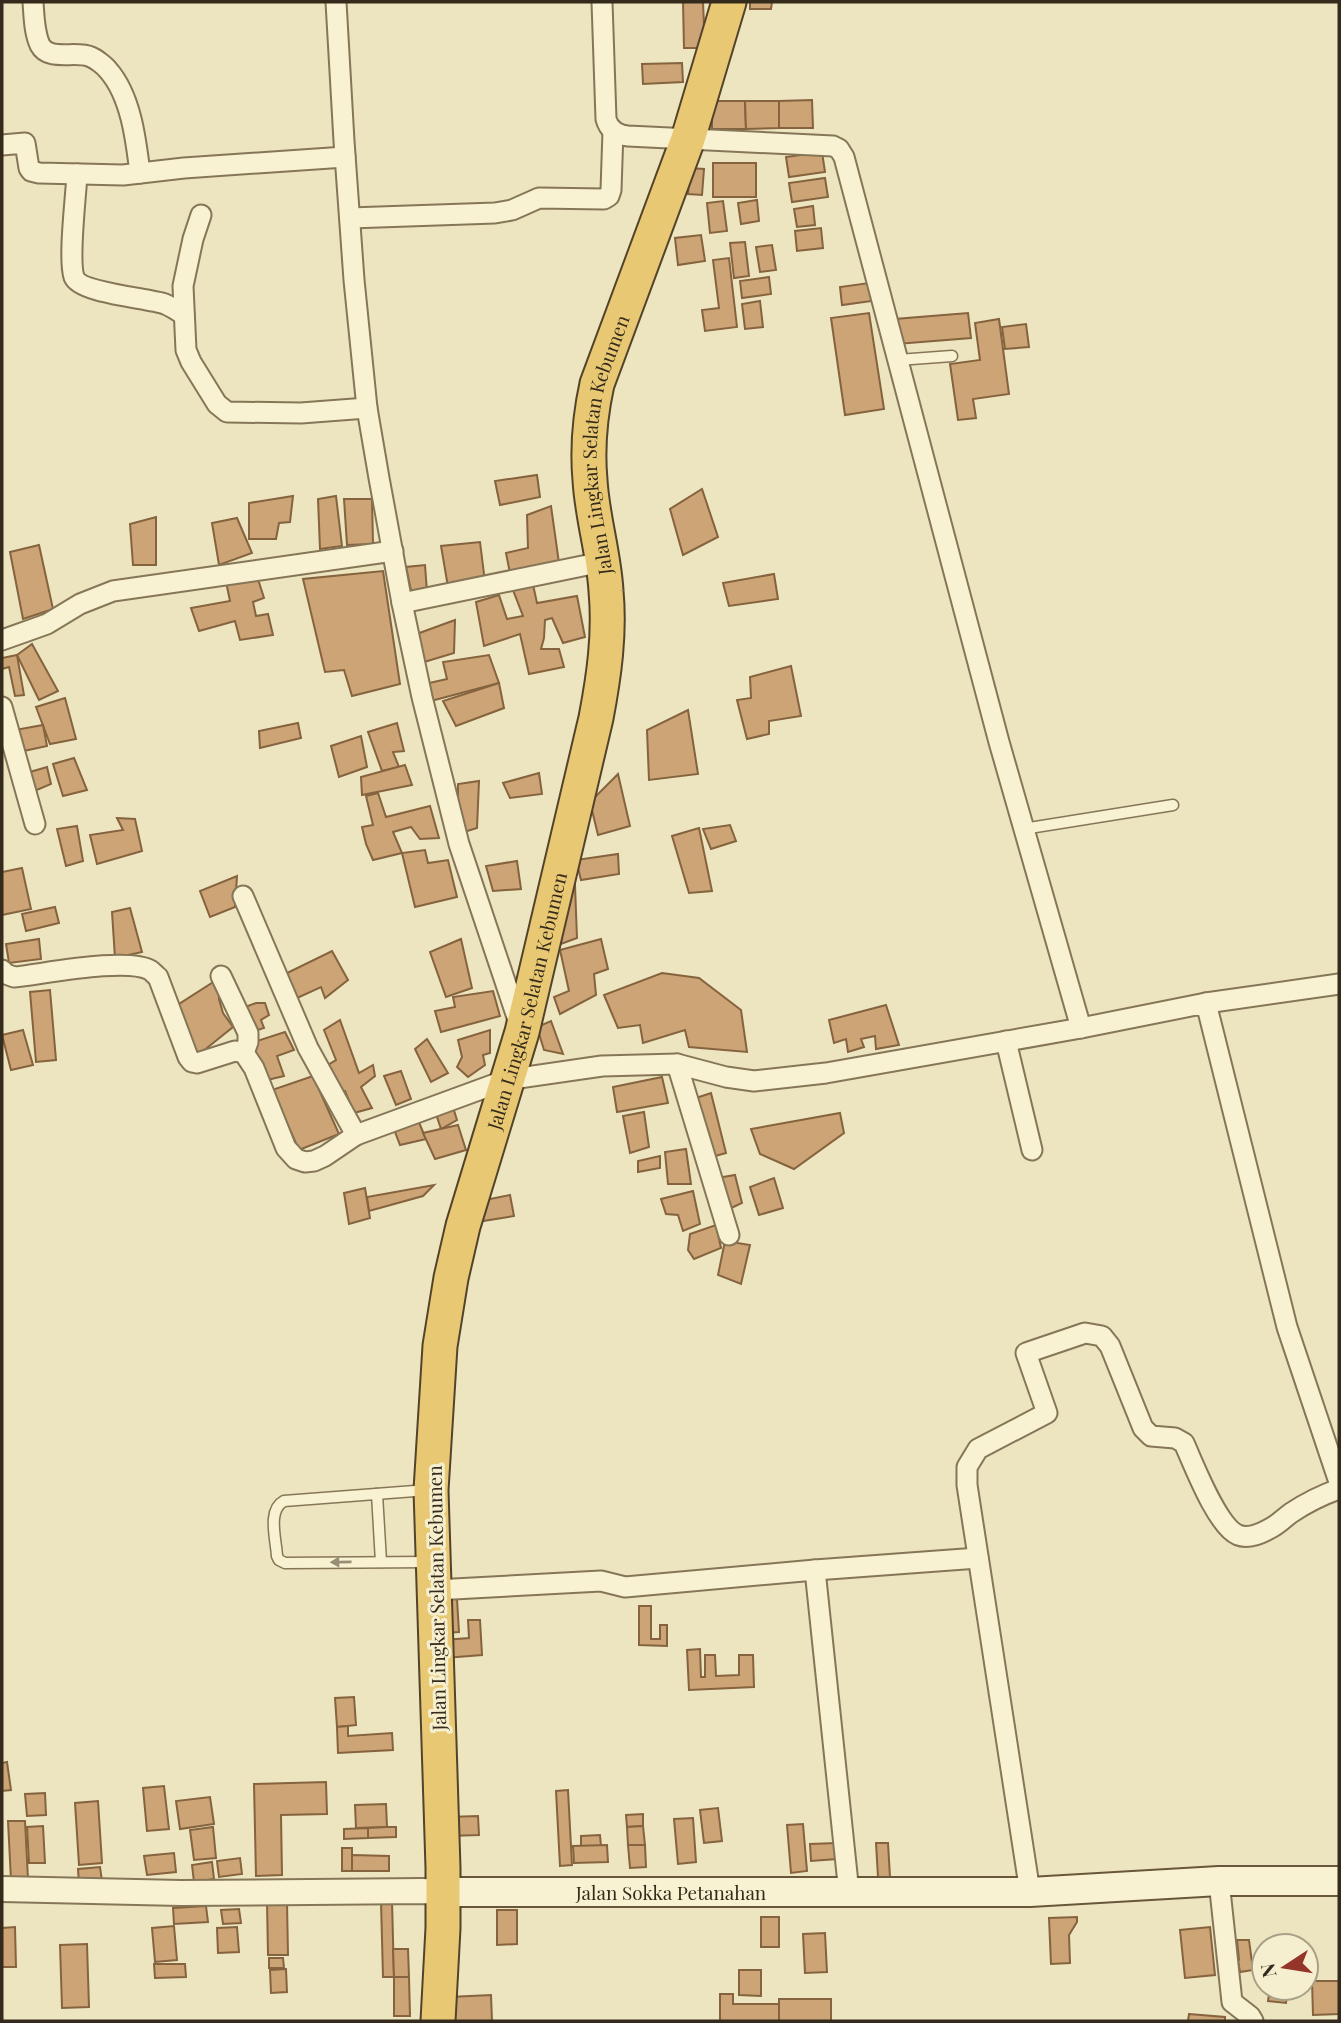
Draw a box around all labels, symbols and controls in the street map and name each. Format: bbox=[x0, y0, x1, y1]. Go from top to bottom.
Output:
street label: Jalan Lingkar Selatan Kebumen bbox=[576, 311, 635, 578]
street label: Jalan Lingkar Selatan Kebumen bbox=[480, 869, 572, 1134]
street label: Jalan Lingkar Selatan Kebumen bbox=[421, 1464, 451, 1732]
one-way arrow bbox=[330, 1556, 352, 1568]
street label: Jalan Sokka Petanahan bbox=[575, 1879, 767, 1905]
north arrow bbox=[1250, 1932, 1320, 2002]
text: N bbox=[1253, 1961, 1282, 1980]

